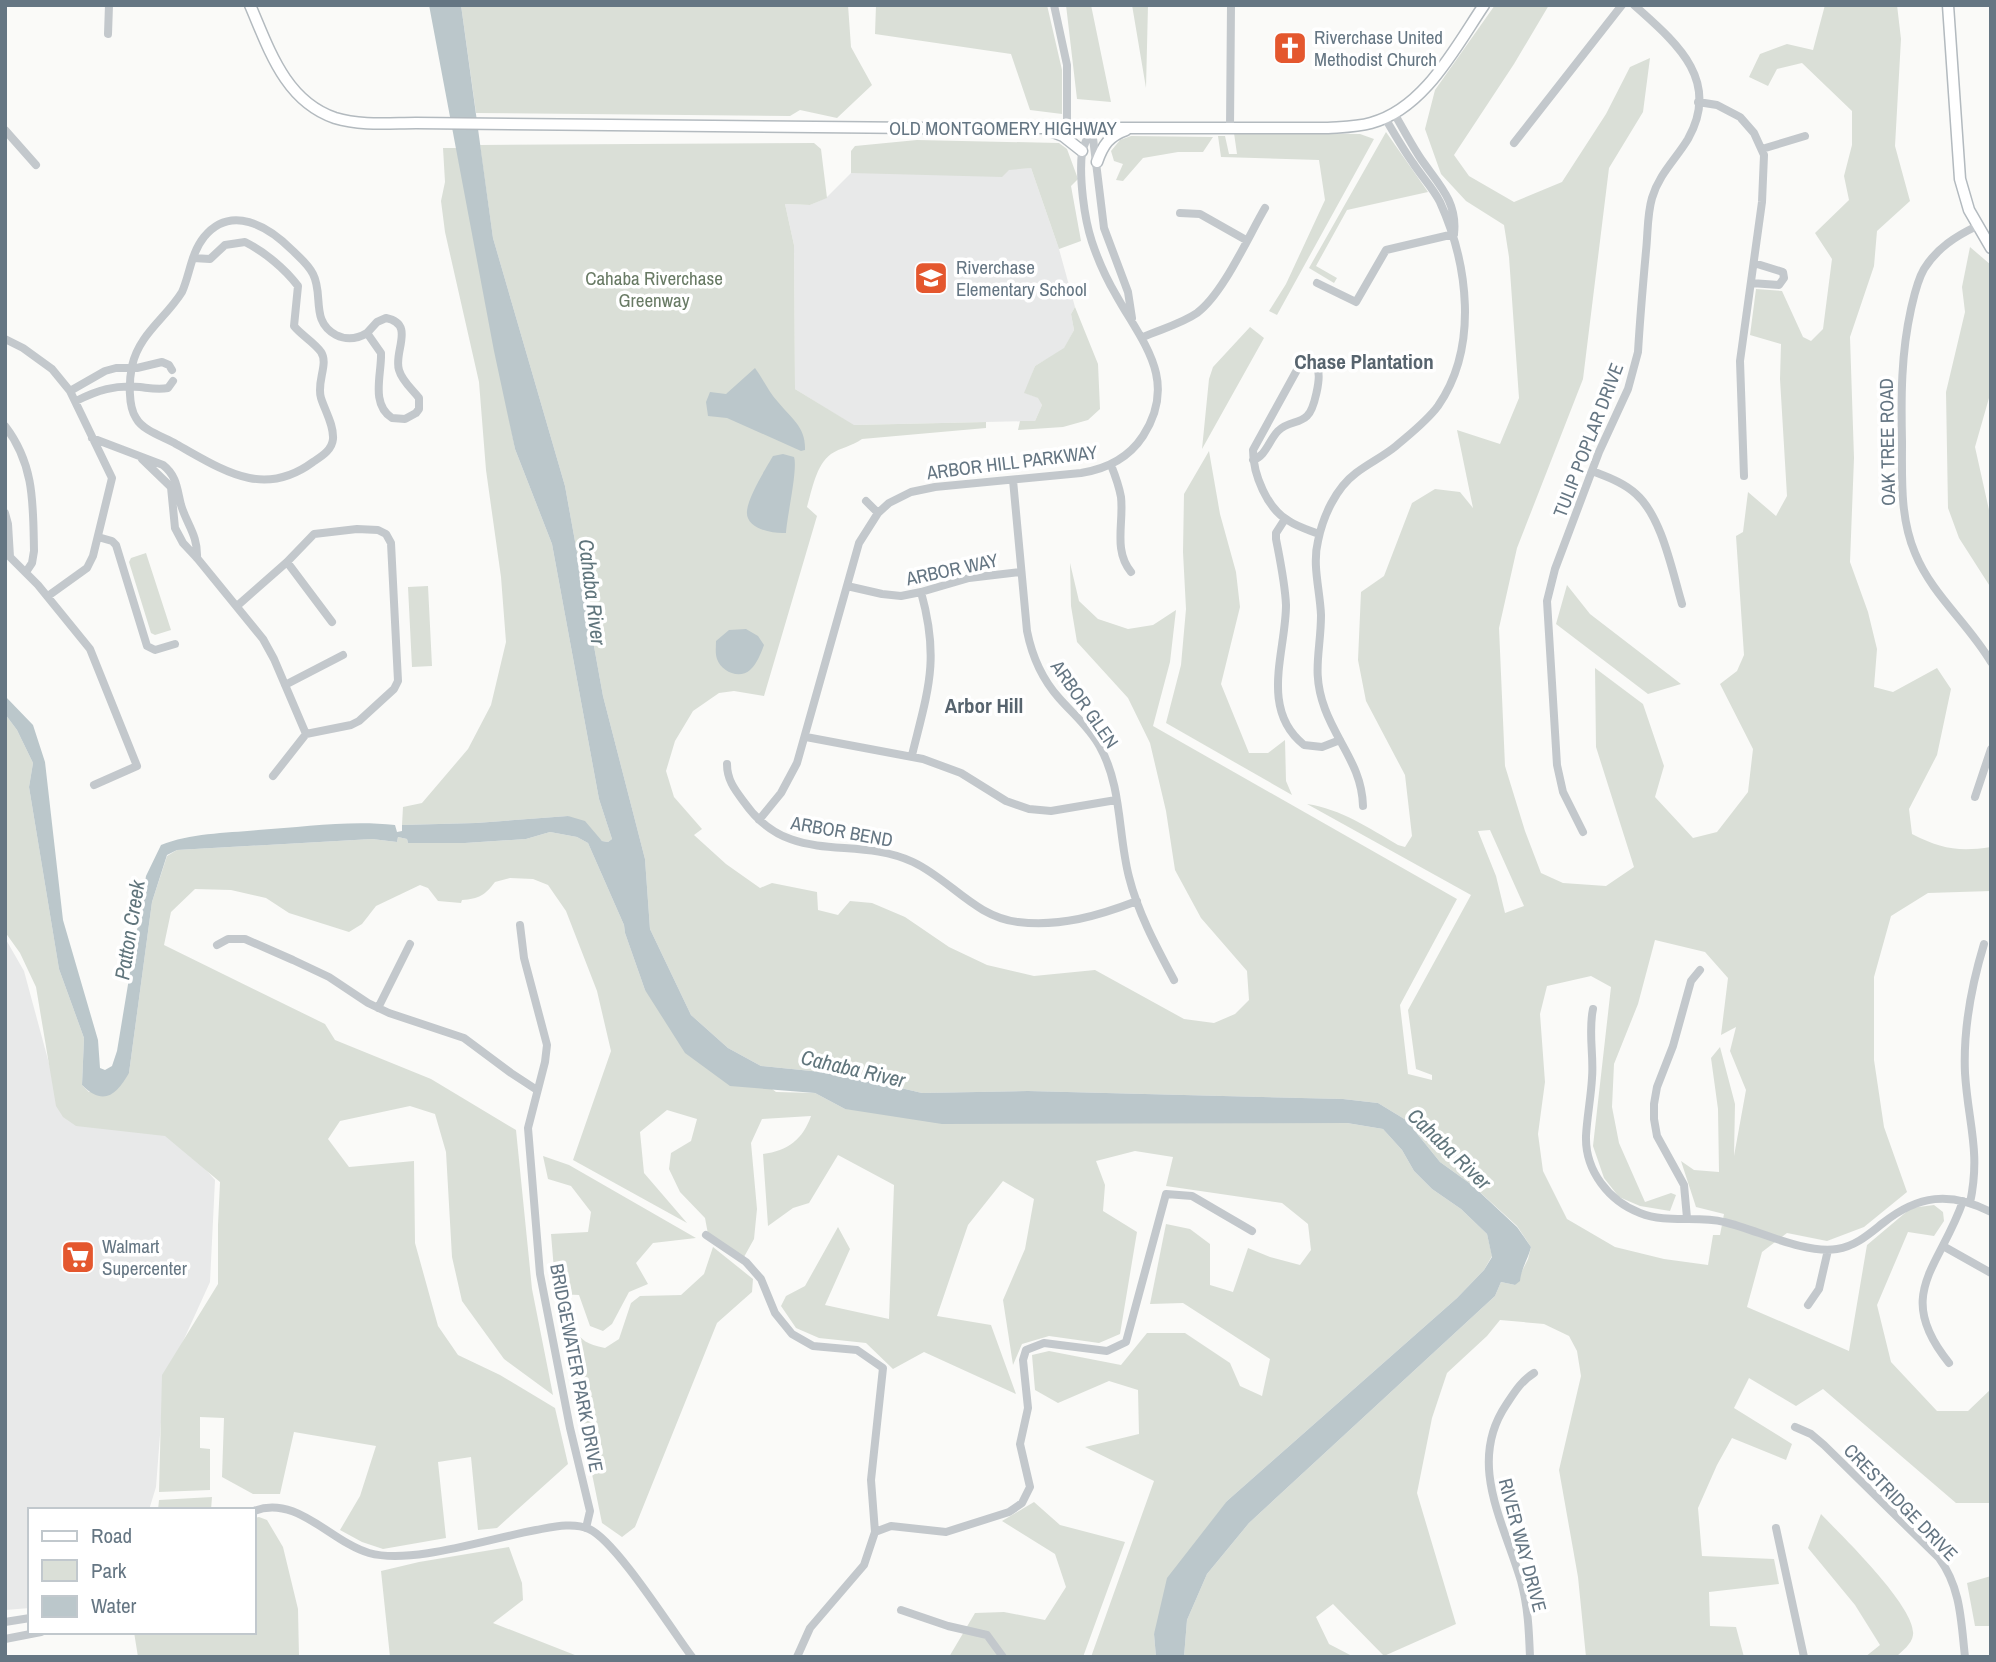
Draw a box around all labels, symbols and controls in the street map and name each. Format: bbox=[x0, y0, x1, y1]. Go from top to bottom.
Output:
place label: Riverchase United Methodist Church bbox=[1314, 24, 1443, 72]
church icon: Riverchase United Methodist Church bbox=[1271, 29, 1309, 67]
street label: OLD MONTGOMERY HIGHWAY bbox=[889, 115, 1118, 141]
place label: Riverchase Elementary School bbox=[956, 254, 1087, 302]
school or university icon: Riverchase Elementary School bbox=[912, 259, 950, 297]
park label: Cahaba Riverchase Greenway bbox=[585, 265, 723, 313]
district label: Chase Plantation bbox=[1294, 347, 1434, 376]
street label: TULIP POPLAR DRIVE bbox=[1547, 359, 1629, 521]
street label: OAK TREE ROAD bbox=[1873, 378, 1901, 506]
street label: ARBOR HILL PARKWAY bbox=[924, 439, 1099, 485]
water label: Cahaba River bbox=[572, 537, 614, 648]
street label: ARBOR WAY bbox=[903, 546, 1001, 592]
street label: ARBOR GLEN bbox=[1044, 654, 1125, 753]
district label: Arbor Hill bbox=[945, 691, 1023, 720]
street label: ARBOR BEND bbox=[788, 809, 895, 853]
water label: Patton Creek bbox=[107, 877, 152, 982]
water label: Cahaba River bbox=[798, 1042, 909, 1095]
water label: Cahaba River bbox=[1401, 1101, 1499, 1197]
place label: Walmart Supercenter bbox=[102, 1233, 188, 1281]
supermarket icon: Walmart Supercenter bbox=[59, 1238, 97, 1276]
street label: BRIDGEWATER PARK DRIVE bbox=[544, 1262, 610, 1474]
street label: CRESTRIDGE DRIVE bbox=[1838, 1438, 1964, 1566]
street label: RIVER WAY DRIVE bbox=[1493, 1475, 1553, 1615]
legend bbox=[28, 1508, 256, 1634]
text: Road bbox=[91, 1521, 132, 1550]
text: Park bbox=[91, 1556, 127, 1585]
text: Water bbox=[91, 1591, 137, 1620]

